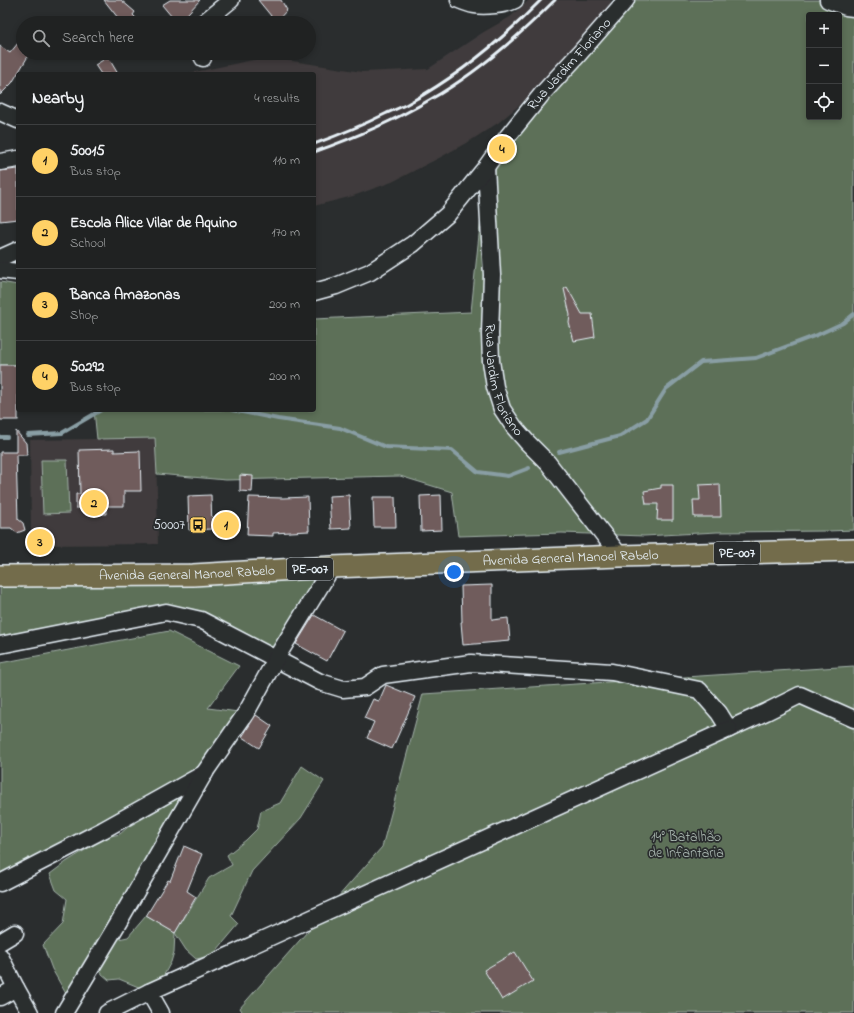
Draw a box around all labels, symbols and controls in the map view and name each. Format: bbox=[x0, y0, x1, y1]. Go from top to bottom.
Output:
map controls bbox=[806, 12, 842, 120]
button: + bbox=[806, 12, 842, 48]
street label: Rua Jardim Floriano bbox=[522, 13, 616, 115]
search box bbox=[16, 16, 316, 60]
icon: search bbox=[30, 27, 52, 49]
text: Search here bbox=[62, 27, 134, 49]
button: − bbox=[806, 48, 842, 84]
button: locate bbox=[806, 84, 842, 120]
text: Nearby bbox=[32, 86, 84, 111]
text: 4 results bbox=[254, 89, 300, 108]
pin: 4 bbox=[489, 134, 515, 164]
text: 50015 bbox=[70, 140, 105, 162]
text: 1 bbox=[43, 151, 47, 170]
text: 110 m bbox=[273, 151, 300, 170]
text: Bus stop bbox=[70, 162, 121, 181]
text: Escola Alice Vilar de Aquino bbox=[70, 212, 237, 234]
text: 2 bbox=[42, 223, 48, 242]
text: 170 m bbox=[272, 223, 300, 242]
text: School bbox=[70, 234, 106, 253]
text: Banca Amazonas bbox=[70, 284, 180, 306]
text: 3 bbox=[42, 295, 48, 314]
text: 200 m bbox=[269, 295, 300, 314]
text: Shop bbox=[70, 306, 98, 325]
street label: Rua Jardim Floriano bbox=[479, 324, 528, 441]
text: 50292 bbox=[70, 356, 105, 378]
text: 4 bbox=[42, 367, 48, 386]
text: 200 m bbox=[269, 367, 300, 386]
text: Bus stop bbox=[70, 378, 121, 397]
pin: 2 bbox=[81, 488, 107, 518]
pin: 1 bbox=[213, 510, 239, 540]
place label: 50007 bbox=[153, 515, 185, 536]
bus stop icon: 50007 bbox=[188, 515, 208, 535]
pin: 3 bbox=[27, 527, 53, 557]
road number: PE-007 bbox=[714, 542, 760, 564]
street label: Avenida General Manoel Rabelo bbox=[482, 545, 659, 572]
road number: PE-007 bbox=[287, 558, 333, 580]
street label: Avenida General Manoel Rabelo bbox=[99, 560, 276, 586]
your location bbox=[444, 562, 464, 582]
park label: 14° Batalhão de Infantaria bbox=[648, 827, 724, 864]

